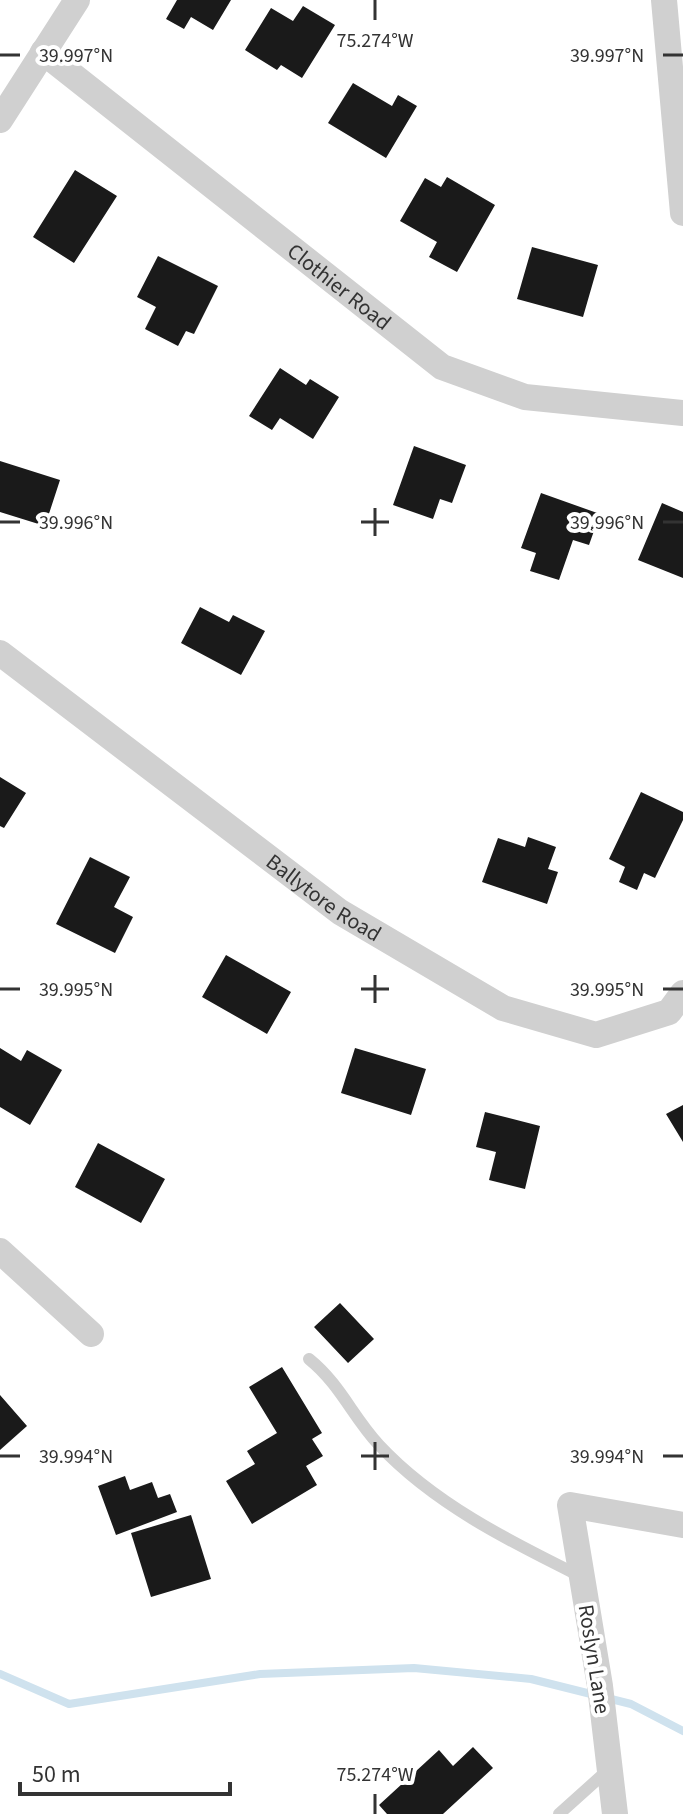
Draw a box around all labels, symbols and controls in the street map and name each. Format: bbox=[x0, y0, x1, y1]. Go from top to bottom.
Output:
text: 75.274°W bbox=[336, 27, 414, 55]
text: 39.997°N bbox=[39, 42, 113, 70]
text: 39.997°N bbox=[570, 42, 644, 70]
street label: Clothier Road bbox=[280, 236, 398, 338]
text: 39.996°N bbox=[39, 509, 113, 537]
text: 39.996°N bbox=[570, 509, 644, 537]
street label: Ballytore Road bbox=[259, 846, 387, 950]
text: 39.995°N bbox=[39, 976, 113, 1004]
text: 39.995°N bbox=[570, 976, 644, 1004]
text: 39.994°N bbox=[39, 1443, 113, 1471]
text: 39.994°N bbox=[570, 1443, 644, 1471]
street label: Roslyn Lane bbox=[570, 1602, 618, 1716]
scale bar bbox=[20, 1746, 230, 1796]
text: 50 m bbox=[32, 1757, 81, 1792]
text: 75.274°W bbox=[336, 1761, 414, 1789]

